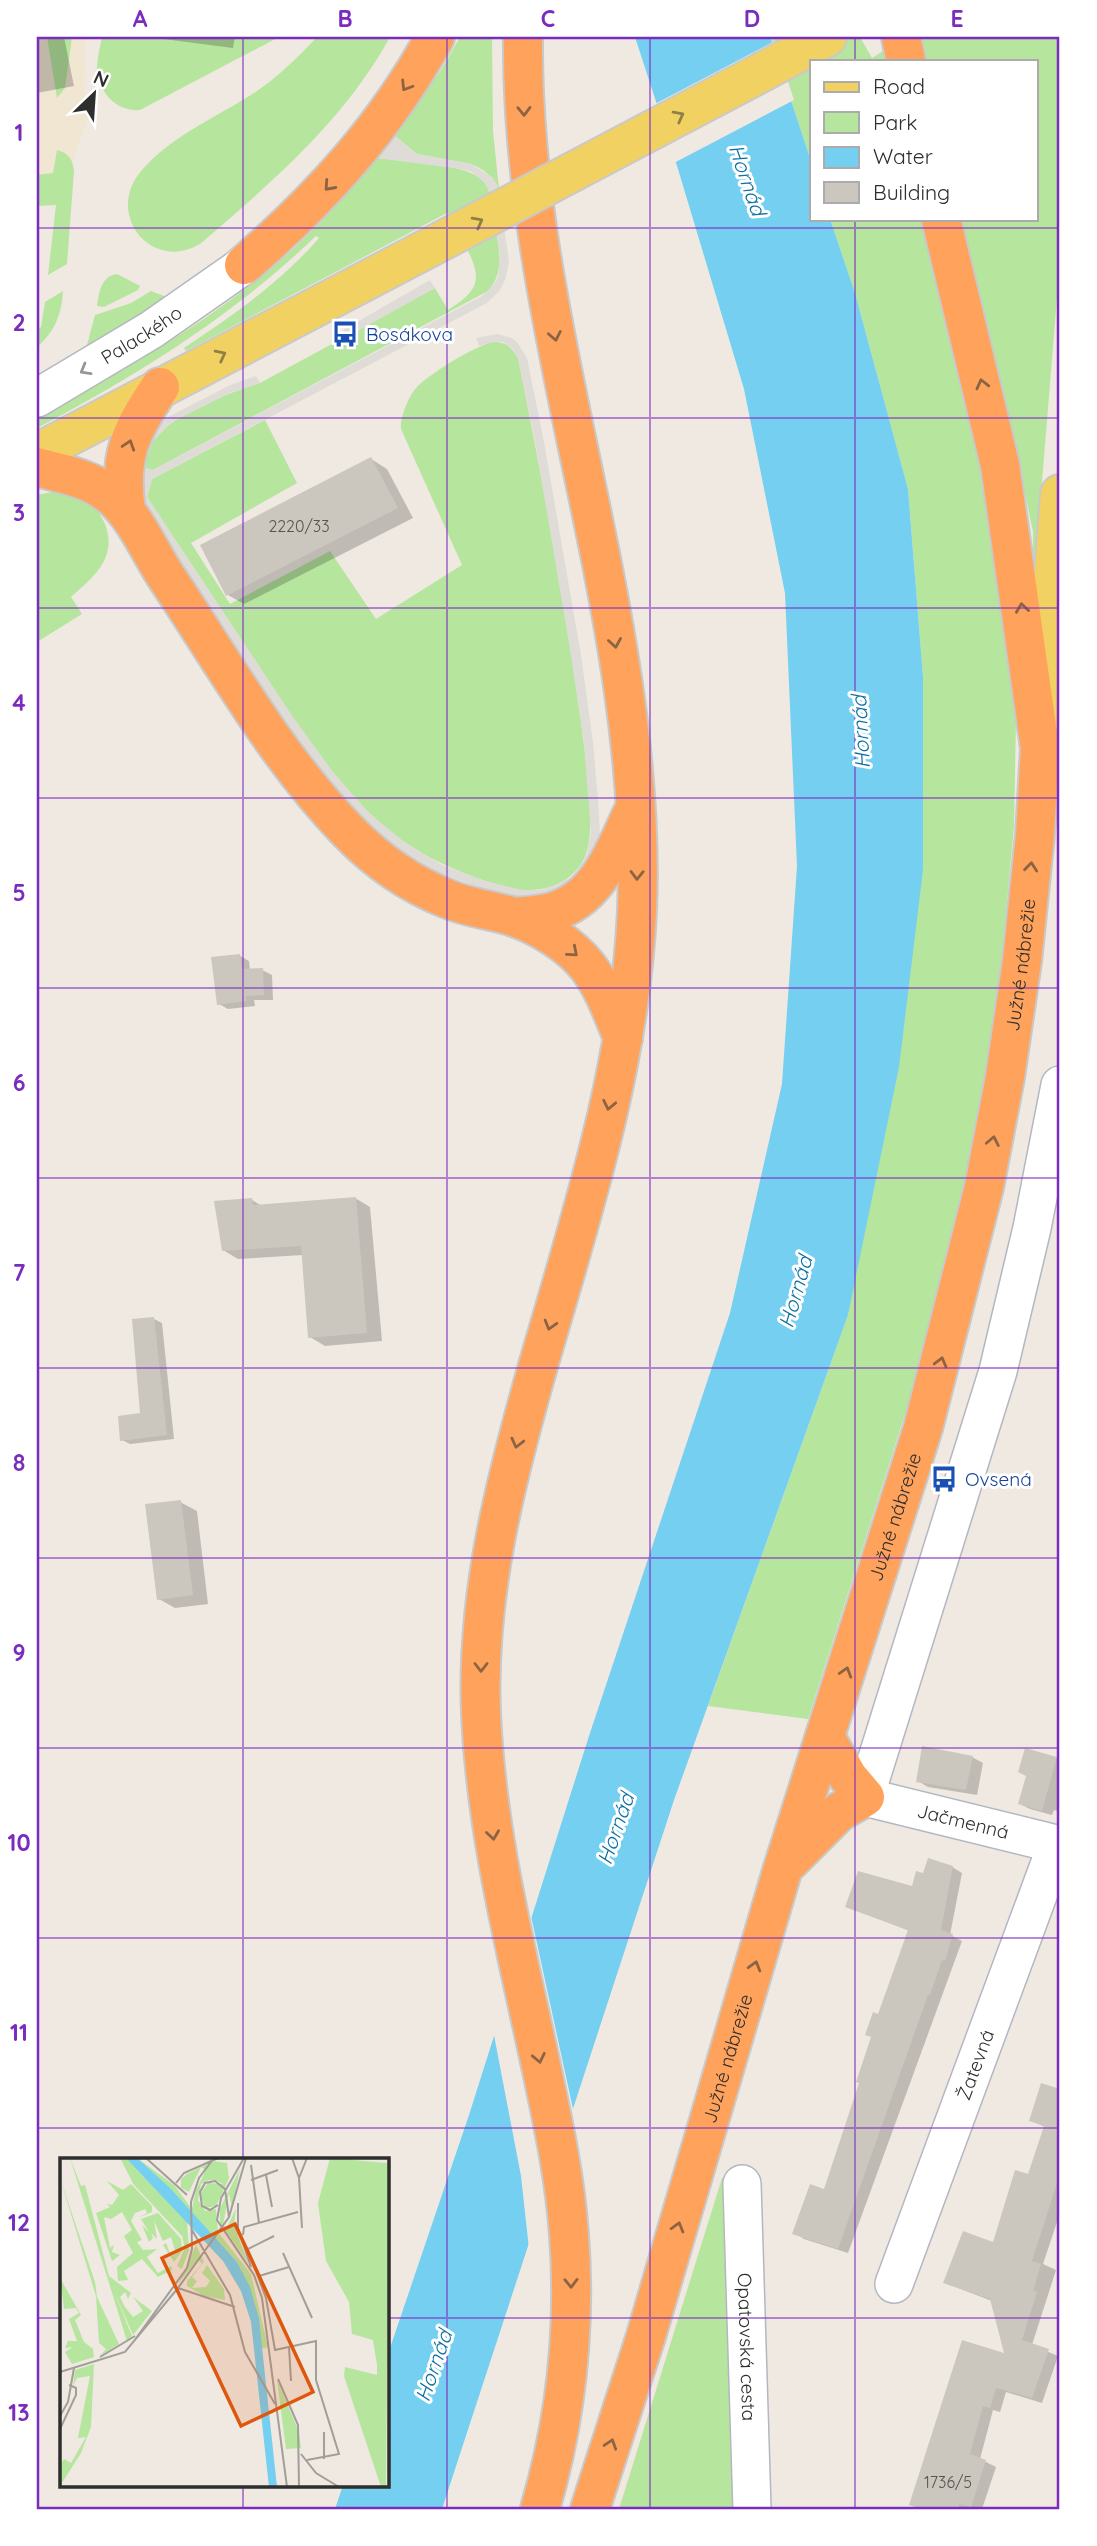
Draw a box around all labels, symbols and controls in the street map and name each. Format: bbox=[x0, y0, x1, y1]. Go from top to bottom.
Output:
text: A bbox=[133, 4, 148, 33]
text: B bbox=[337, 4, 353, 33]
text: C bbox=[541, 4, 555, 33]
text: D bbox=[744, 4, 760, 33]
text: E bbox=[950, 4, 964, 33]
north arrow bbox=[60, 60, 130, 130]
legend bbox=[810, 60, 1038, 220]
text: N bbox=[90, 65, 113, 92]
text: Road bbox=[873, 73, 925, 99]
one-way arrow bbox=[402, 79, 415, 92]
one-way arrow bbox=[516, 106, 532, 116]
text: Park bbox=[873, 109, 917, 135]
one-way arrow bbox=[672, 111, 684, 125]
text: 1 bbox=[15, 118, 23, 147]
water label: Hornád bbox=[724, 141, 773, 221]
text: Water bbox=[873, 143, 933, 169]
one-way arrow bbox=[325, 178, 337, 191]
text: Building bbox=[873, 179, 950, 205]
one-way arrow bbox=[470, 217, 483, 231]
street label: Palackého bbox=[96, 300, 186, 369]
text: 2 bbox=[12, 308, 26, 337]
bus stop icon: Bosákova bbox=[330, 319, 360, 349]
place label: Bosákova bbox=[366, 322, 453, 346]
one-way arrow bbox=[546, 330, 561, 342]
one-way arrow bbox=[214, 350, 226, 364]
one-way arrow bbox=[80, 362, 93, 375]
one-way arrow bbox=[976, 378, 990, 390]
one-way arrow bbox=[120, 440, 135, 452]
text: 3 bbox=[13, 498, 25, 527]
house number: 2220/33 bbox=[268, 516, 330, 536]
one-way arrow bbox=[1014, 602, 1029, 614]
one-way arrow bbox=[607, 638, 622, 649]
text: 4 bbox=[12, 688, 26, 717]
water label: Hornád bbox=[845, 692, 875, 769]
one-way arrow bbox=[1024, 861, 1039, 873]
one-way arrow bbox=[629, 870, 645, 880]
text: 5 bbox=[12, 878, 26, 907]
street label: Južné nábrežie bbox=[1000, 897, 1040, 1033]
one-way arrow bbox=[564, 944, 577, 956]
text: 6 bbox=[13, 1068, 25, 1097]
one-way arrow bbox=[602, 1099, 617, 1111]
one-way arrow bbox=[985, 1135, 1000, 1147]
water label: Hornád bbox=[772, 1251, 818, 1331]
text: 7 bbox=[13, 1258, 26, 1287]
one-way arrow bbox=[543, 1319, 558, 1331]
one-way arrow bbox=[932, 1356, 947, 1368]
one-way arrow bbox=[511, 1437, 525, 1449]
text: 8 bbox=[13, 1448, 25, 1477]
street label: Južné nábrežie bbox=[863, 1450, 926, 1584]
bus stop icon: Ovsená bbox=[929, 1464, 959, 1494]
place label: Ovsená bbox=[965, 1467, 1032, 1491]
text: 9 bbox=[12, 1638, 26, 1667]
one-way arrow bbox=[473, 1662, 489, 1672]
one-way arrow bbox=[837, 1667, 852, 1679]
water label: Hornád bbox=[591, 1788, 640, 1868]
street label: Jačmenná bbox=[915, 1798, 1011, 1844]
text: 10 bbox=[7, 1828, 31, 1857]
one-way arrow bbox=[486, 1829, 501, 1841]
one-way arrow bbox=[746, 1960, 761, 1972]
street label: Južné nábrežie bbox=[697, 1991, 757, 2126]
text: 11 bbox=[10, 2018, 28, 2047]
street label: Žatevná bbox=[951, 2026, 999, 2103]
one-way arrow bbox=[531, 2052, 546, 2064]
inset map bbox=[60, 2158, 388, 2486]
text: 12 bbox=[8, 2208, 30, 2237]
one-way arrow bbox=[670, 2221, 685, 2233]
street label: Opatovská cesta bbox=[733, 2272, 761, 2422]
one-way arrow bbox=[563, 2278, 579, 2288]
water label: Hornád bbox=[409, 2325, 458, 2405]
text: 13 bbox=[8, 2398, 30, 2427]
one-way arrow bbox=[603, 2439, 617, 2451]
house number: 1736/5 bbox=[924, 2472, 972, 2492]

